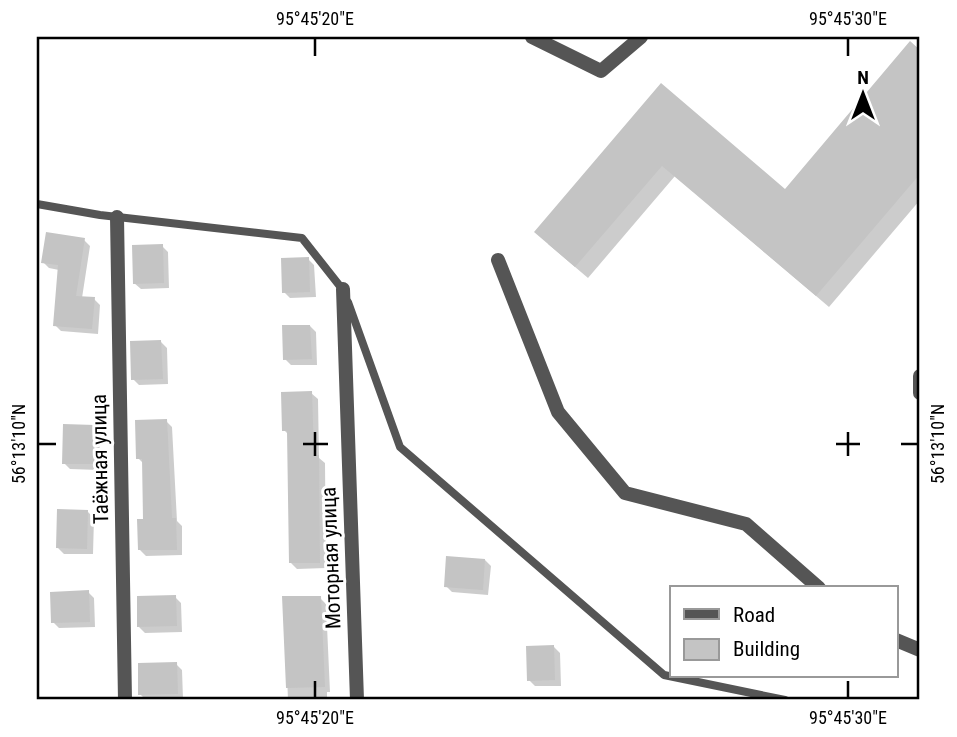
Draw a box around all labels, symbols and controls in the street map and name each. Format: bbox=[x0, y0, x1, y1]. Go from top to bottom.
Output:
text: 95°45'20"E bbox=[276, 8, 354, 29]
text: 95°45'30"E bbox=[809, 8, 887, 29]
north arrow bbox=[828, 60, 898, 130]
text: N bbox=[857, 66, 869, 89]
street label: Таёжная улица bbox=[87, 394, 113, 524]
text: 56°13'10"N bbox=[8, 404, 29, 484]
text: 56°13'10"N bbox=[927, 404, 948, 484]
street label: Моторная улица bbox=[317, 487, 345, 629]
legend bbox=[670, 586, 898, 678]
text: Road bbox=[733, 603, 775, 627]
text: Building bbox=[733, 637, 800, 661]
text: 95°45'20"E bbox=[276, 707, 354, 728]
text: 95°45'30"E bbox=[809, 707, 887, 728]

